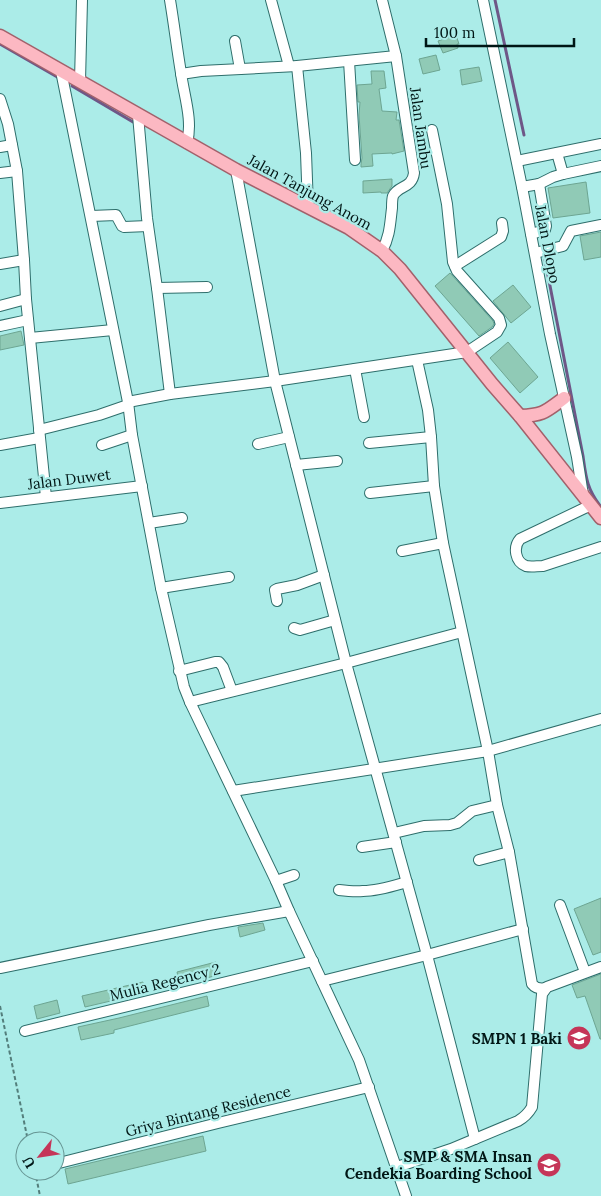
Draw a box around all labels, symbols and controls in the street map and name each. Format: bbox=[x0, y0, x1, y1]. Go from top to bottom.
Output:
scale bar bbox=[426, 15, 574, 47]
text: 100 m bbox=[434, 23, 475, 42]
street label: Jalan Jambu bbox=[406, 85, 436, 170]
street label: Jalan Tanjung Anom bbox=[244, 150, 375, 234]
street label: Jalan Dlopo bbox=[531, 202, 565, 285]
street label: Jalan Duwet bbox=[25, 464, 112, 494]
street label: Mulia Regency 2 bbox=[108, 959, 222, 1005]
school or university icon: SMPN 1 Baki bbox=[566, 1025, 592, 1051]
place label: SMPN 1 Baki bbox=[472, 1029, 562, 1048]
street label: Griya Bintang Residence bbox=[123, 1081, 293, 1141]
north arrow bbox=[15, 1131, 65, 1181]
place label: SMP & SMA Insan Cendekia Boarding School bbox=[345, 1147, 532, 1183]
school or university icon: SMP & SMA Insan Cendekia Boarding School bbox=[536, 1152, 562, 1178]
text: U bbox=[18, 1153, 39, 1172]

